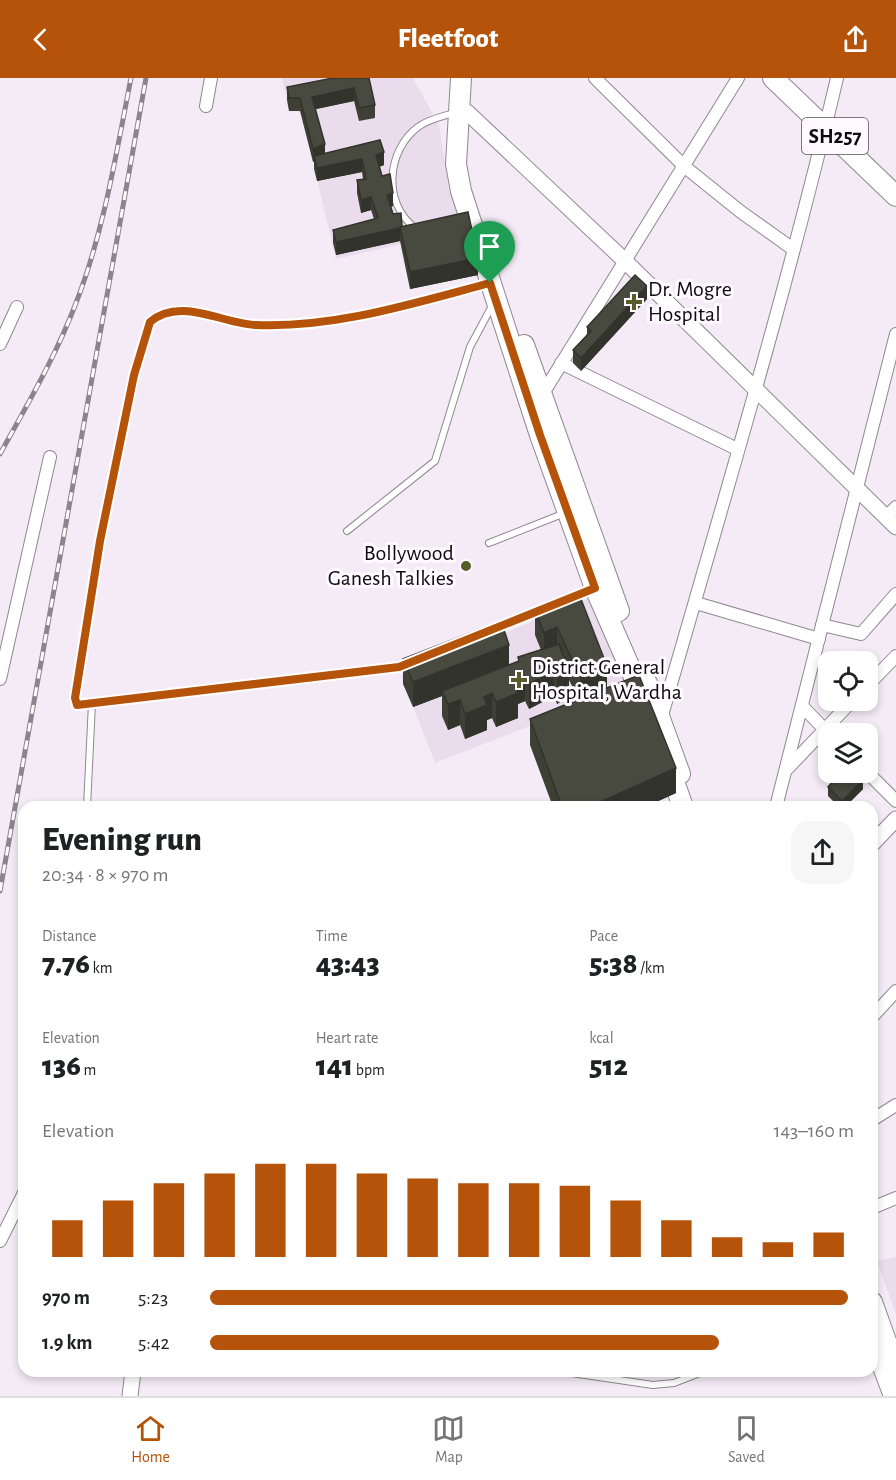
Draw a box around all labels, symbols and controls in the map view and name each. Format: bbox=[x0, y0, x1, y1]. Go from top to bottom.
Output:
icon: back bbox=[24, 23, 57, 56]
icon: share bbox=[839, 23, 872, 56]
text: Fleetfoot bbox=[398, 25, 498, 52]
road number: SH257 bbox=[802, 118, 868, 154]
pin bbox=[464, 221, 515, 283]
icon: arrive bbox=[473, 230, 506, 263]
place label: Dr. Mogre Hospital bbox=[648, 278, 732, 325]
marker: Dr. Mogre Hospital bbox=[625, 293, 643, 311]
place label: Bollywood Ganesh Talkies bbox=[328, 542, 454, 589]
marker: Bollywood Ganesh Talkies bbox=[459, 559, 473, 573]
map controls bbox=[818, 651, 878, 783]
button: locate bbox=[818, 651, 878, 711]
place label: District General Hospital, Wardha bbox=[532, 656, 682, 703]
marker: District General Hospital, Wardha bbox=[510, 671, 528, 689]
button: layers bbox=[818, 723, 878, 783]
button: share bbox=[791, 821, 854, 884]
text: Evening run bbox=[42, 824, 202, 857]
text: 20:34 · 8 × 970 m bbox=[42, 865, 169, 885]
text: Distance bbox=[42, 928, 96, 944]
text: Time bbox=[316, 928, 348, 944]
text: Pace bbox=[589, 928, 618, 944]
text: 7.76 bbox=[42, 949, 90, 979]
text: 43:43 bbox=[316, 949, 380, 979]
text: 5:38 bbox=[589, 949, 638, 979]
text: km bbox=[90, 960, 113, 976]
text: /km bbox=[638, 960, 665, 976]
text: Elevation bbox=[42, 1030, 100, 1046]
text: Heart rate bbox=[316, 1030, 378, 1046]
text: kcal bbox=[589, 1030, 614, 1046]
text: 136 bbox=[42, 1051, 81, 1081]
text: 141 bbox=[316, 1051, 353, 1081]
text: 512 bbox=[589, 1051, 628, 1081]
text: m bbox=[81, 1062, 96, 1078]
text: bpm bbox=[353, 1062, 385, 1078]
text: Elevation bbox=[42, 1121, 114, 1141]
text: 143–160 m bbox=[774, 1121, 854, 1141]
text: 970 m bbox=[42, 1288, 90, 1308]
text: 5:23 bbox=[138, 1288, 168, 1308]
text: 1.9 km bbox=[42, 1333, 93, 1353]
text: 5:42 bbox=[138, 1333, 170, 1353]
tab: Home bbox=[131, 1412, 170, 1467]
tab: Map bbox=[432, 1412, 465, 1467]
tab: Saved bbox=[728, 1412, 765, 1467]

